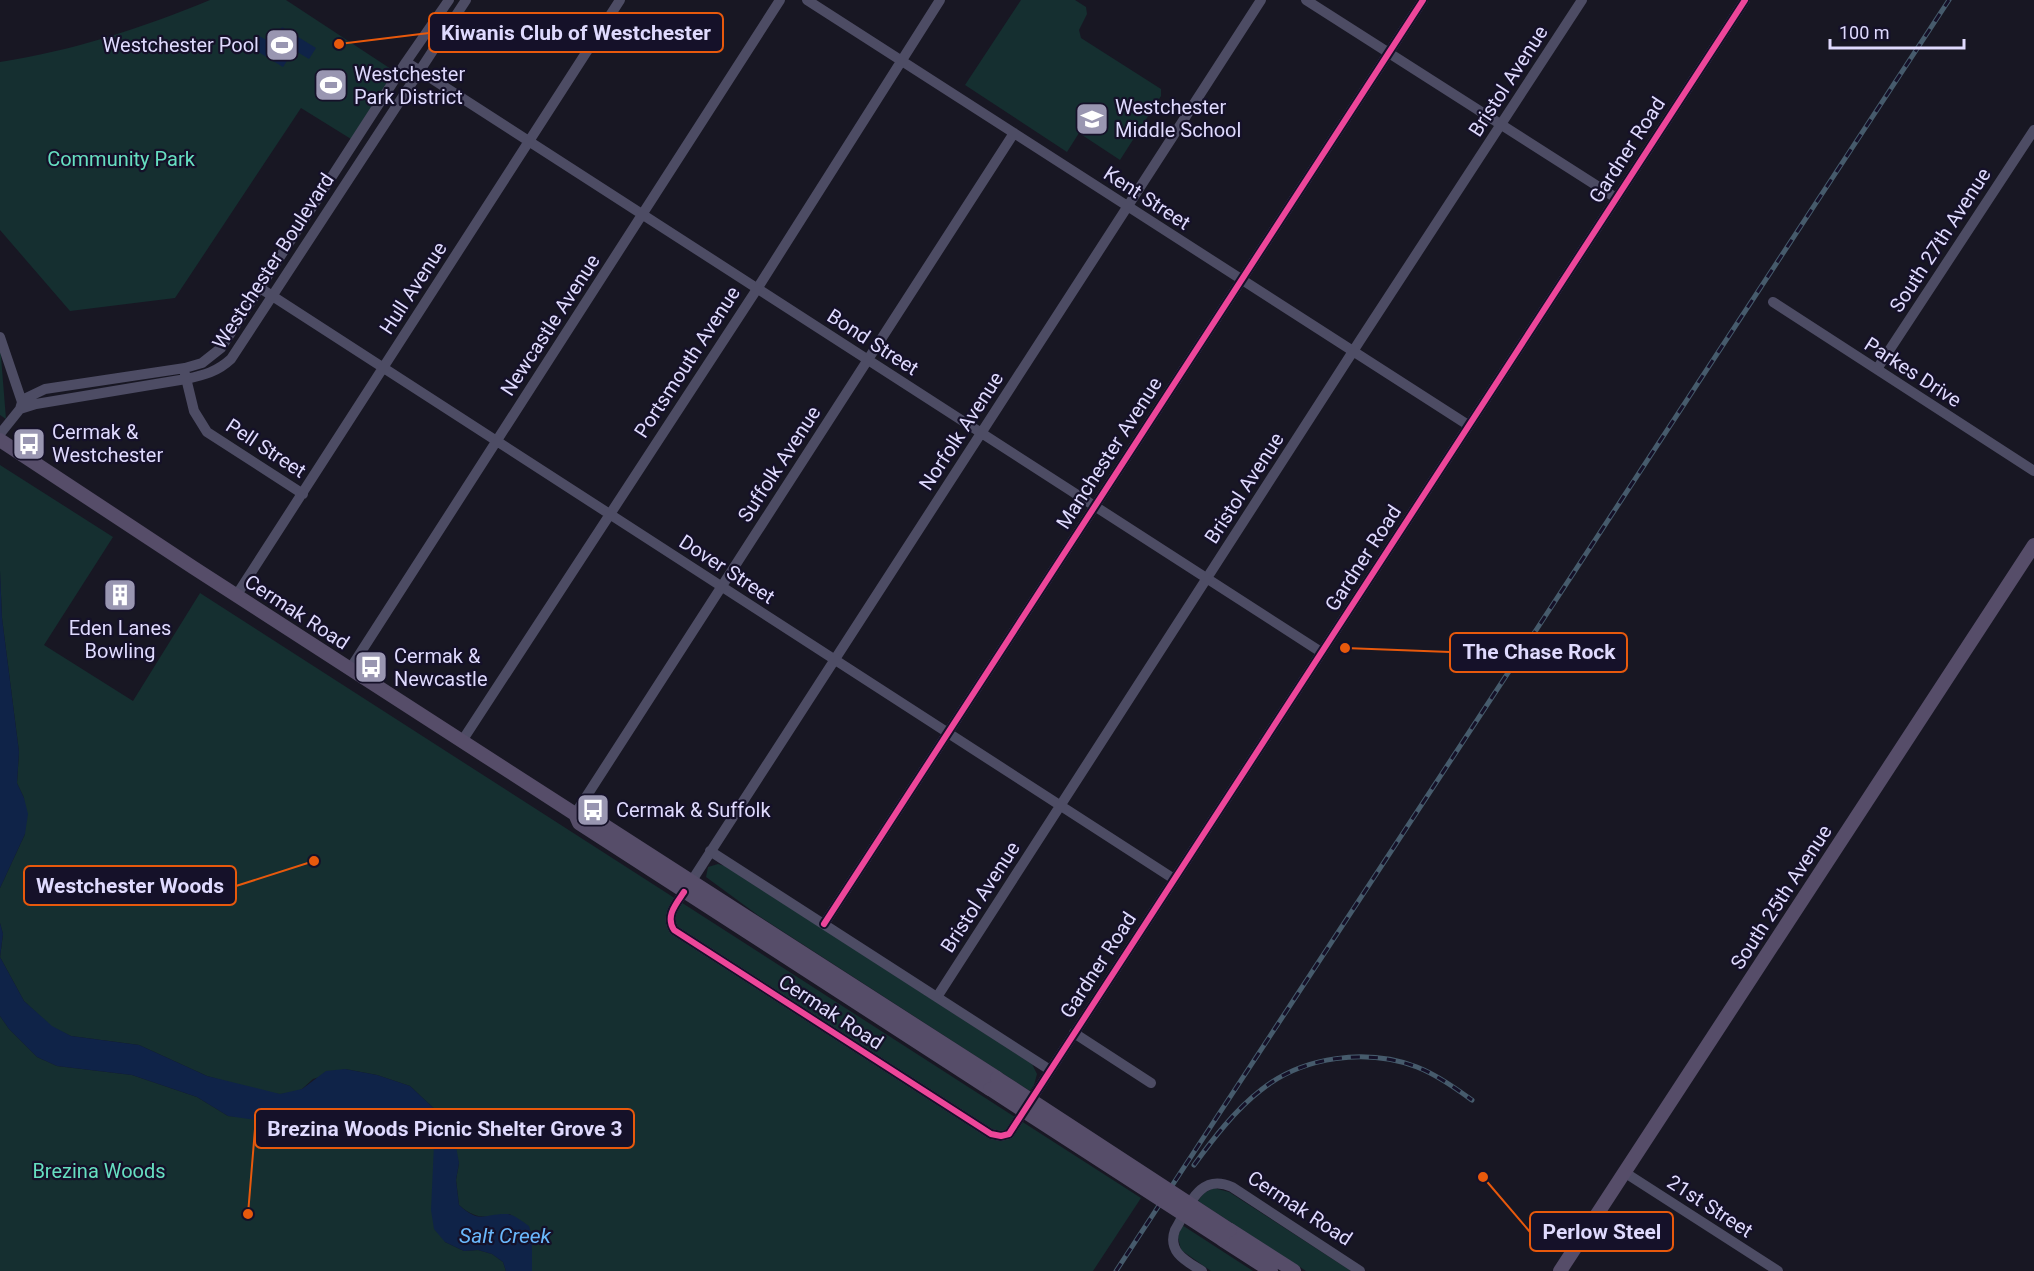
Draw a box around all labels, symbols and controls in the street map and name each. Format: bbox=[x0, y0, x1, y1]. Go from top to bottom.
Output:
scale bar bbox=[1830, 12, 1964, 50]
callout: Kiwanis Club of Westchester bbox=[429, 13, 723, 52]
text: Kiwanis Club of Westchester bbox=[441, 21, 711, 45]
street label: Bristol Avenue bbox=[1463, 21, 1553, 141]
text: 100 m bbox=[1839, 22, 1890, 43]
sports icon: Westchester Pool bbox=[264, 27, 300, 63]
place label: Westchester Pool bbox=[103, 33, 259, 57]
place label: Westchester Park District bbox=[354, 62, 465, 109]
sports icon: Westchester Park District bbox=[313, 67, 349, 103]
street label: Gardner Road bbox=[1584, 92, 1670, 208]
place label: Westchester Middle School bbox=[1115, 95, 1241, 142]
school or university icon: Westchester Middle School bbox=[1074, 101, 1110, 137]
park label: Community Park bbox=[47, 147, 196, 171]
street label: Kent Street bbox=[1099, 161, 1195, 235]
street label: South 27th Avenue bbox=[1884, 163, 1996, 317]
street label: Westchester Boulevard bbox=[207, 169, 339, 353]
street label: Hull Avenue bbox=[374, 237, 452, 339]
street label: Newcastle Avenue bbox=[495, 250, 605, 400]
street label: Portsmouth Avenue bbox=[629, 282, 745, 442]
street label: Bond Street bbox=[823, 304, 923, 380]
street label: Parkes Drive bbox=[1860, 332, 1966, 412]
street label: Norfolk Avenue bbox=[914, 367, 1008, 495]
street label: Manchester Avenue bbox=[1051, 373, 1167, 533]
street label: Suffolk Avenue bbox=[733, 401, 825, 527]
street label: Pell Street bbox=[221, 413, 311, 483]
place label: Cermak & Westchester bbox=[52, 420, 163, 467]
bus stop icon: Cermak & Westchester bbox=[11, 426, 47, 462]
street label: Bristol Avenue bbox=[1199, 428, 1289, 548]
street label: Gardner Road bbox=[1320, 500, 1406, 616]
street label: Dover Street bbox=[675, 529, 779, 609]
street label: Cermak Road bbox=[240, 569, 354, 655]
building icon: Eden Lanes Bowling bbox=[102, 577, 138, 613]
place label: Eden Lanes Bowling bbox=[69, 616, 171, 663]
callout: The Chase Rock bbox=[1450, 633, 1627, 672]
text: The Chase Rock bbox=[1463, 640, 1616, 664]
place label: Cermak & Newcastle bbox=[394, 644, 488, 691]
bus stop icon: Cermak & Newcastle bbox=[353, 649, 389, 685]
bus stop icon: Cermak & Suffolk bbox=[575, 792, 611, 828]
place label: Cermak & Suffolk bbox=[616, 798, 771, 822]
street label: South 25th Avenue bbox=[1725, 820, 1837, 974]
street label: Bristol Avenue bbox=[935, 837, 1025, 957]
callout: Westchester Woods bbox=[24, 866, 236, 905]
text: Westchester Woods bbox=[36, 874, 224, 898]
street label: Gardner Road bbox=[1055, 907, 1141, 1023]
street label: Cermak Road bbox=[774, 969, 888, 1055]
callout: Brezina Woods Picnic Shelter Grove 3 bbox=[255, 1109, 634, 1148]
text: Brezina Woods Picnic Shelter Grove 3 bbox=[267, 1117, 623, 1141]
park label: Brezina Woods bbox=[32, 1159, 166, 1183]
street label: Cermak Road bbox=[1243, 1165, 1357, 1251]
street label: 21st Street bbox=[1663, 1169, 1757, 1243]
callout: Perlow Steel bbox=[1530, 1212, 1673, 1251]
text: Perlow Steel bbox=[1543, 1220, 1661, 1244]
water label: Salt Creek bbox=[459, 1224, 552, 1248]

